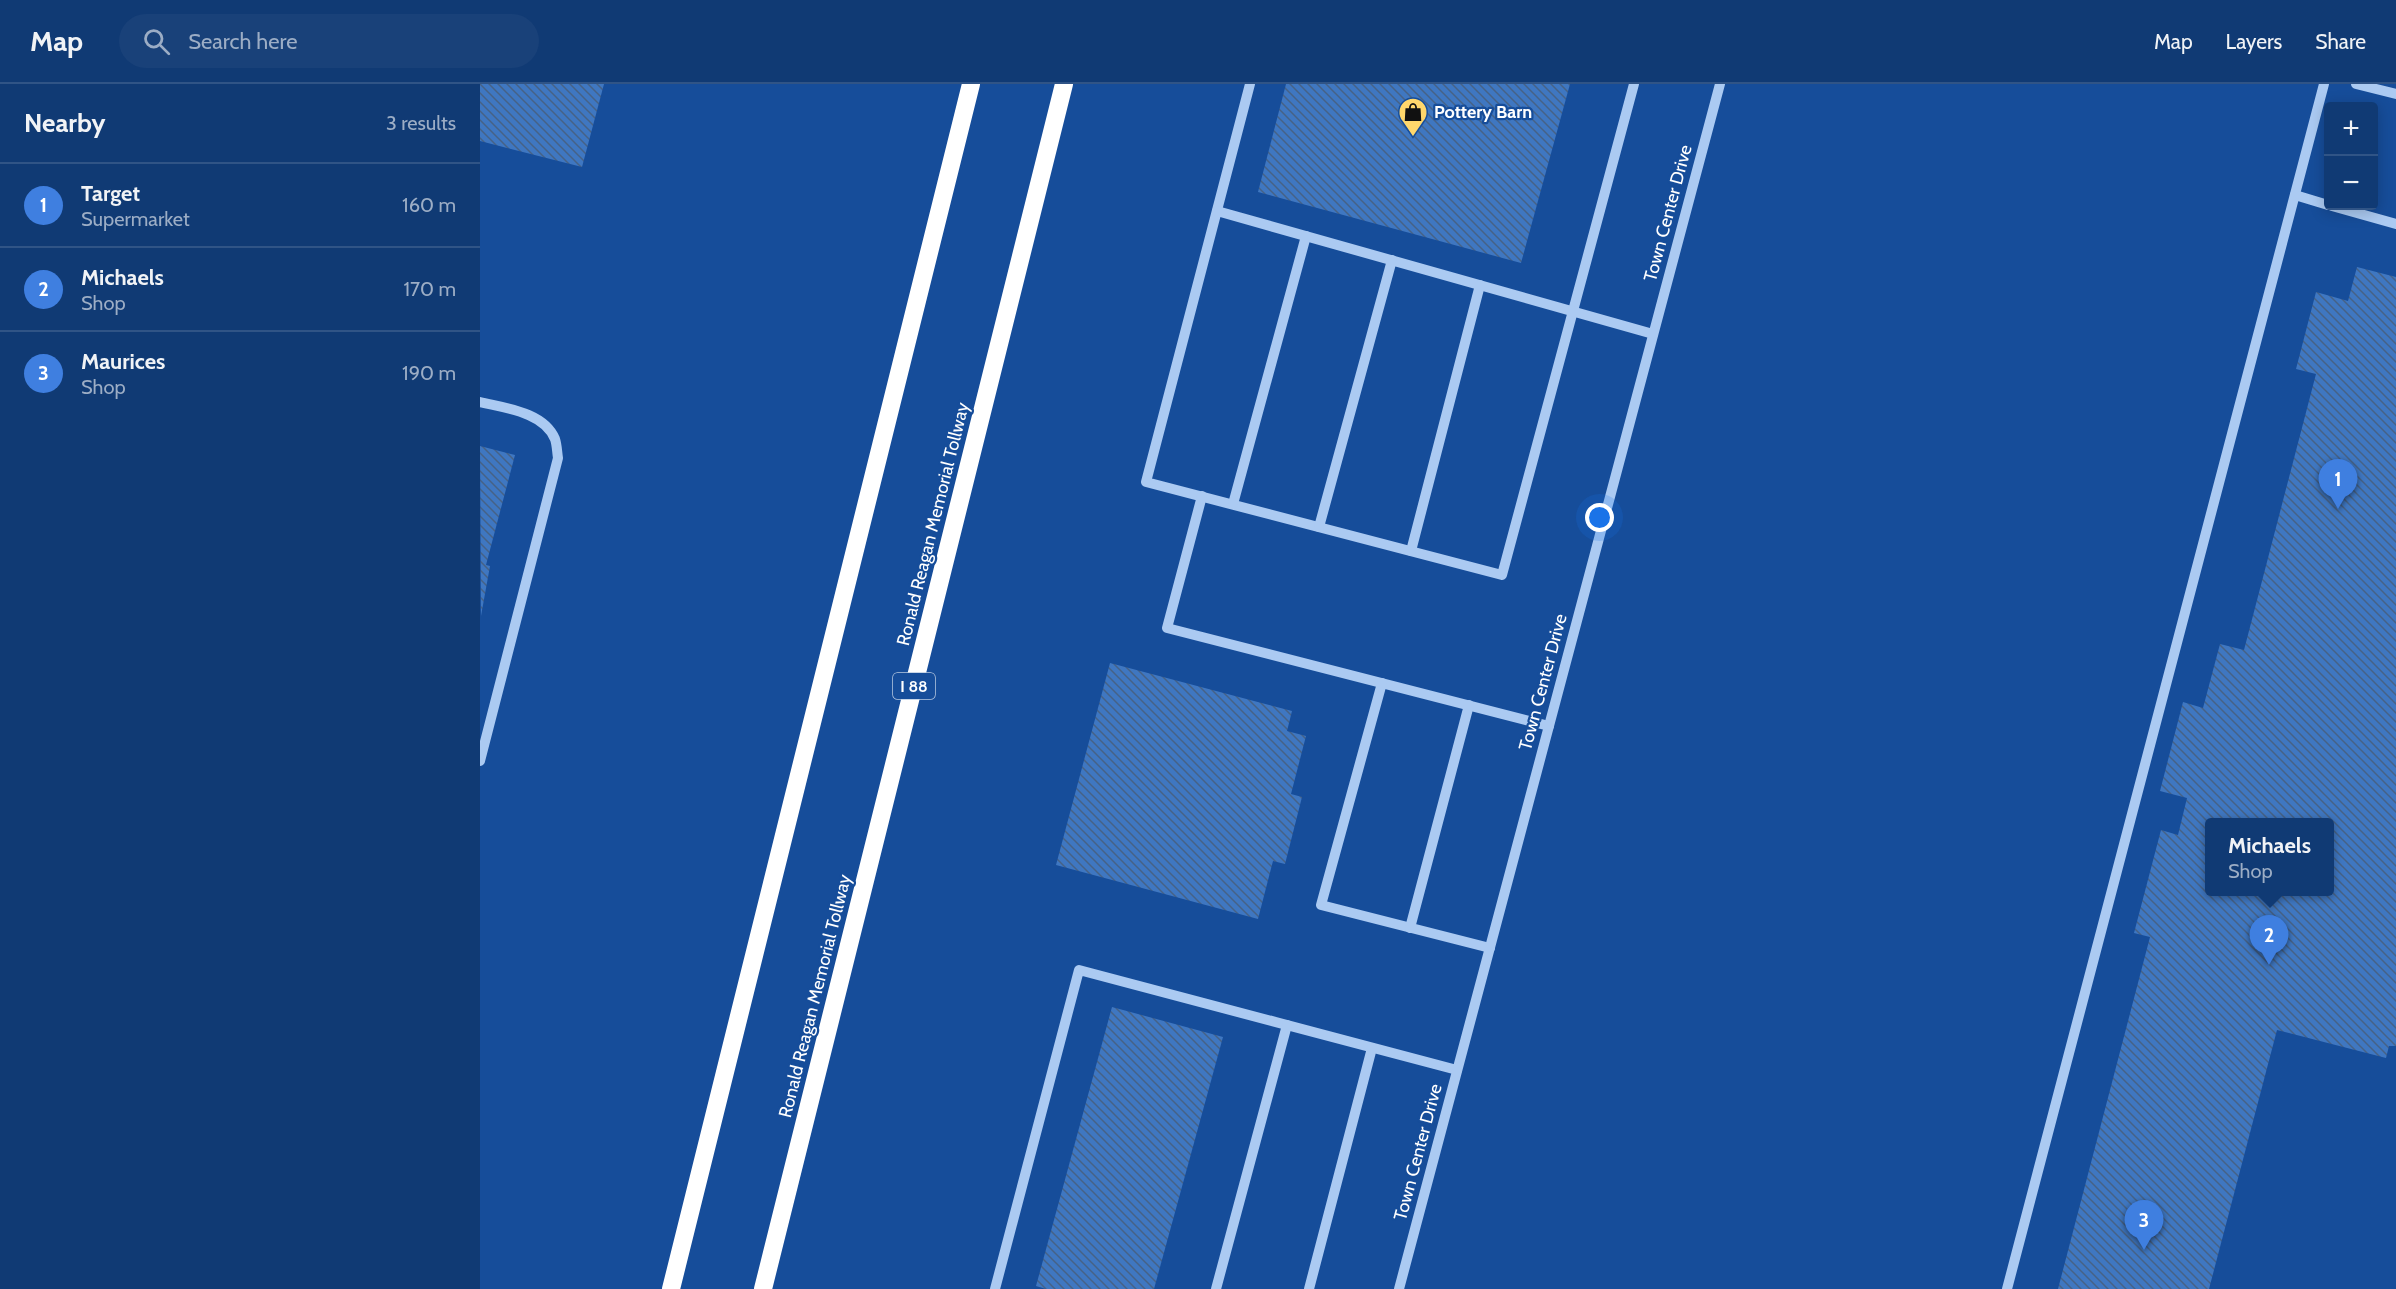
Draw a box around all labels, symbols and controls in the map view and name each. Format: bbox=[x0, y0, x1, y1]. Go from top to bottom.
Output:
search box bbox=[119, 14, 539, 68]
text: Map bbox=[30, 24, 83, 58]
icon: search bbox=[140, 25, 173, 58]
text: Search here bbox=[188, 28, 297, 55]
text: Map bbox=[2154, 29, 2193, 54]
text: Layers bbox=[2226, 29, 2282, 54]
text: Share bbox=[2315, 29, 2366, 54]
shop icon: Pottery Barn bbox=[1397, 96, 1429, 138]
place label: Pottery Barn bbox=[1434, 101, 1532, 123]
map controls bbox=[2324, 102, 2378, 210]
button: + bbox=[2324, 102, 2378, 156]
text: Nearby bbox=[24, 107, 105, 139]
text: 3 results bbox=[386, 111, 456, 135]
street label: Town Center Drive bbox=[1639, 142, 1697, 284]
button: − bbox=[2324, 156, 2378, 210]
text: Target bbox=[81, 180, 140, 207]
text: 1 bbox=[40, 193, 47, 217]
text: 160 m bbox=[402, 193, 456, 217]
text: Supermarket bbox=[81, 207, 190, 231]
text: Michaels bbox=[81, 264, 164, 291]
text: 2 bbox=[38, 277, 49, 301]
text: 170 m bbox=[404, 277, 456, 301]
text: Shop bbox=[81, 291, 126, 315]
text: Maurices bbox=[81, 348, 165, 375]
text: 3 bbox=[38, 361, 49, 385]
text: 190 m bbox=[402, 361, 456, 385]
text: Shop bbox=[81, 375, 126, 399]
street label: Ronald Reagan Memorial Tollway bbox=[892, 400, 974, 648]
pin: 1 bbox=[2318, 460, 2358, 509]
your location bbox=[1585, 503, 1614, 532]
street label: Town Center Drive bbox=[1514, 611, 1572, 753]
road number: I 88 bbox=[893, 673, 935, 699]
popup bbox=[2205, 818, 2334, 896]
text: Michaels bbox=[2228, 832, 2311, 859]
text: Shop bbox=[2228, 859, 2273, 883]
street label: Ronald Reagan Memorial Tollway bbox=[774, 872, 856, 1120]
pin: 2 bbox=[2250, 916, 2288, 965]
street label: Town Center Drive bbox=[1389, 1081, 1447, 1223]
pin: 3 bbox=[2124, 1200, 2164, 1250]

